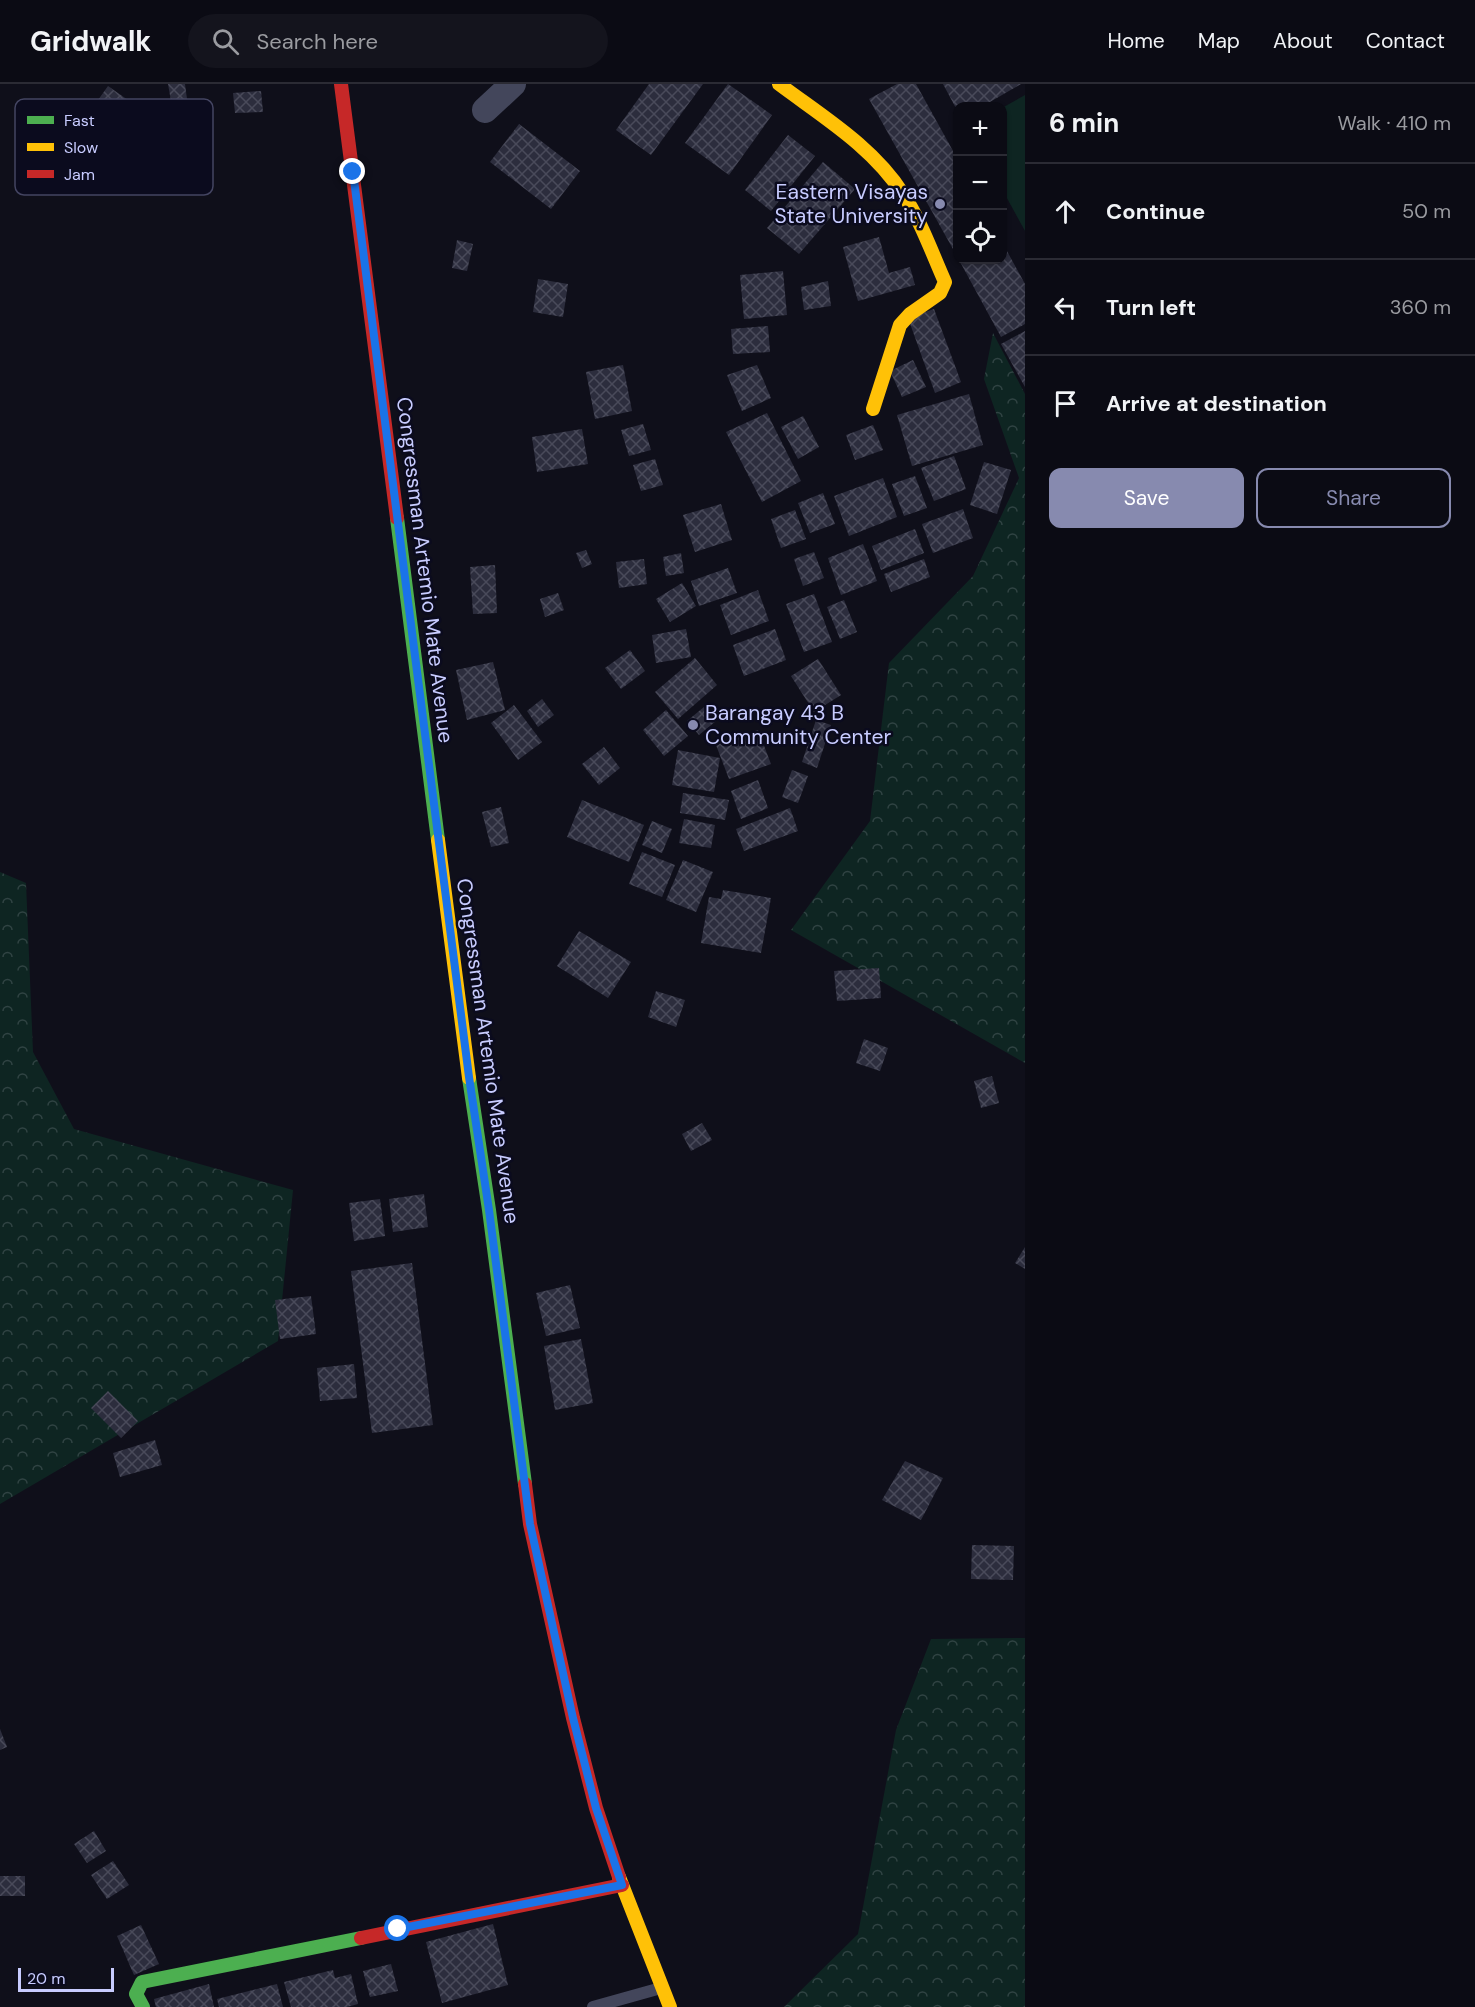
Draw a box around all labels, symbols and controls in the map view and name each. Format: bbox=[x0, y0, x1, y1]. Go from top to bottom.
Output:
search box bbox=[188, 14, 608, 68]
text: Gridwalk bbox=[30, 23, 152, 60]
icon: search bbox=[209, 25, 242, 58]
text: Search here bbox=[257, 27, 378, 56]
text: Home bbox=[1107, 27, 1165, 55]
text: Map bbox=[1198, 27, 1240, 55]
text: About bbox=[1273, 27, 1333, 55]
text: Contact bbox=[1366, 27, 1445, 55]
legend bbox=[15, 99, 213, 195]
map controls bbox=[953, 102, 1007, 264]
button: + bbox=[953, 102, 1007, 156]
text: 6 min bbox=[1049, 106, 1119, 140]
text: Fast bbox=[64, 110, 95, 131]
text: Walk · 410 m bbox=[1337, 110, 1451, 136]
text: Slow bbox=[64, 137, 98, 158]
button: − bbox=[953, 156, 1007, 210]
route end bbox=[339, 158, 365, 184]
text: Jam bbox=[64, 164, 95, 185]
place label: Eastern Visayas State University bbox=[774, 178, 928, 230]
icon: ahead bbox=[1049, 195, 1082, 228]
marker: Eastern Visayas State University bbox=[933, 197, 947, 211]
text: Continue bbox=[1106, 197, 1205, 226]
text: 50 m bbox=[1402, 198, 1451, 224]
button: locate bbox=[953, 210, 1007, 264]
icon: left bbox=[1049, 291, 1082, 324]
text: Turn left bbox=[1106, 293, 1196, 322]
text: 360 m bbox=[1390, 294, 1451, 320]
icon: arrive bbox=[1049, 387, 1082, 420]
text: Arrive at destination bbox=[1106, 389, 1327, 418]
street label: Congressman Artemio Mate Avenue bbox=[390, 395, 460, 745]
button: Save bbox=[1049, 468, 1244, 528]
button: Share bbox=[1256, 468, 1451, 528]
place label: Barangay 43 B Community Center bbox=[705, 699, 891, 751]
marker: Barangay 43 B Community Center bbox=[686, 718, 700, 732]
street label: Congressman Artemio Mate Avenue bbox=[450, 877, 526, 1226]
route start bbox=[384, 1915, 410, 1941]
scale bar bbox=[18, 1965, 114, 1992]
text: 20 m bbox=[27, 1968, 66, 1989]

